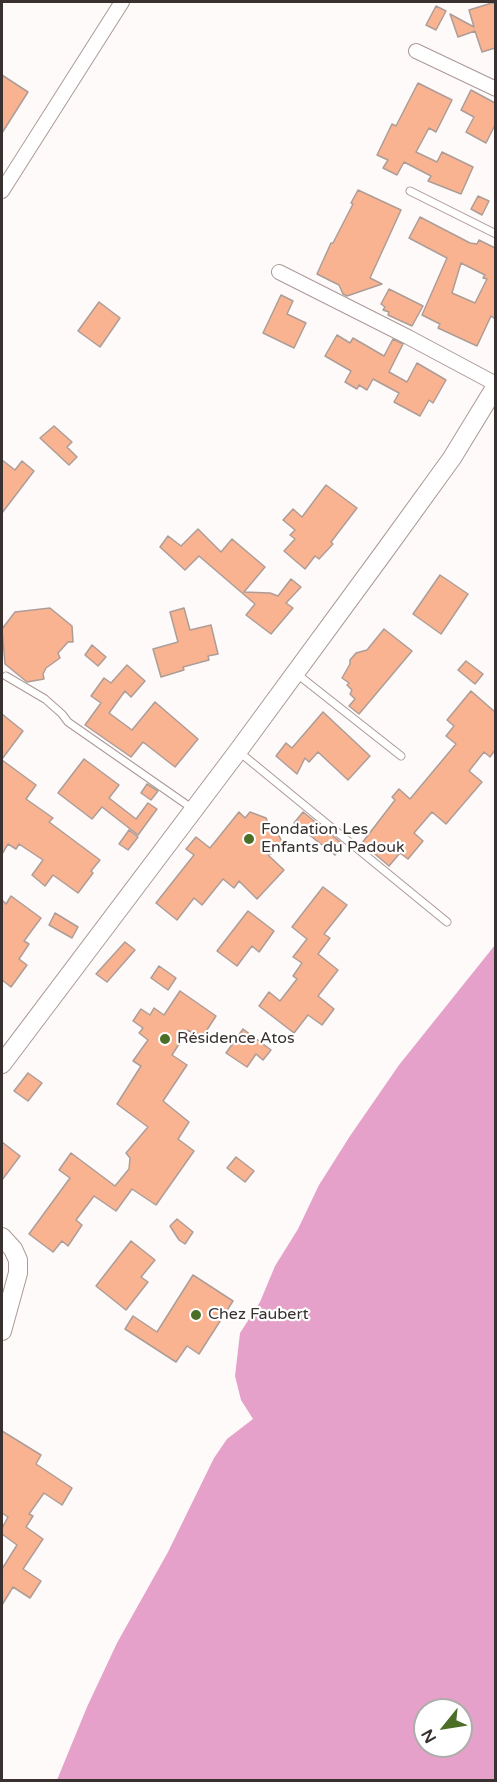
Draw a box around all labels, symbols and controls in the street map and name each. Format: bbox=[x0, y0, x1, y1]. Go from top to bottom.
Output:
place label: Fondation Les Enfants du Padouk bbox=[261, 820, 405, 858]
marker: Fondation Les Enfants du Padouk bbox=[242, 832, 256, 846]
place label: Résidence Atos bbox=[177, 1029, 295, 1049]
marker: Résidence Atos bbox=[158, 1032, 172, 1046]
place label: Chez Faubert bbox=[208, 1305, 309, 1325]
marker: Chez Faubert bbox=[189, 1308, 203, 1322]
north arrow bbox=[413, 1698, 473, 1758]
text: N bbox=[417, 1725, 441, 1747]

